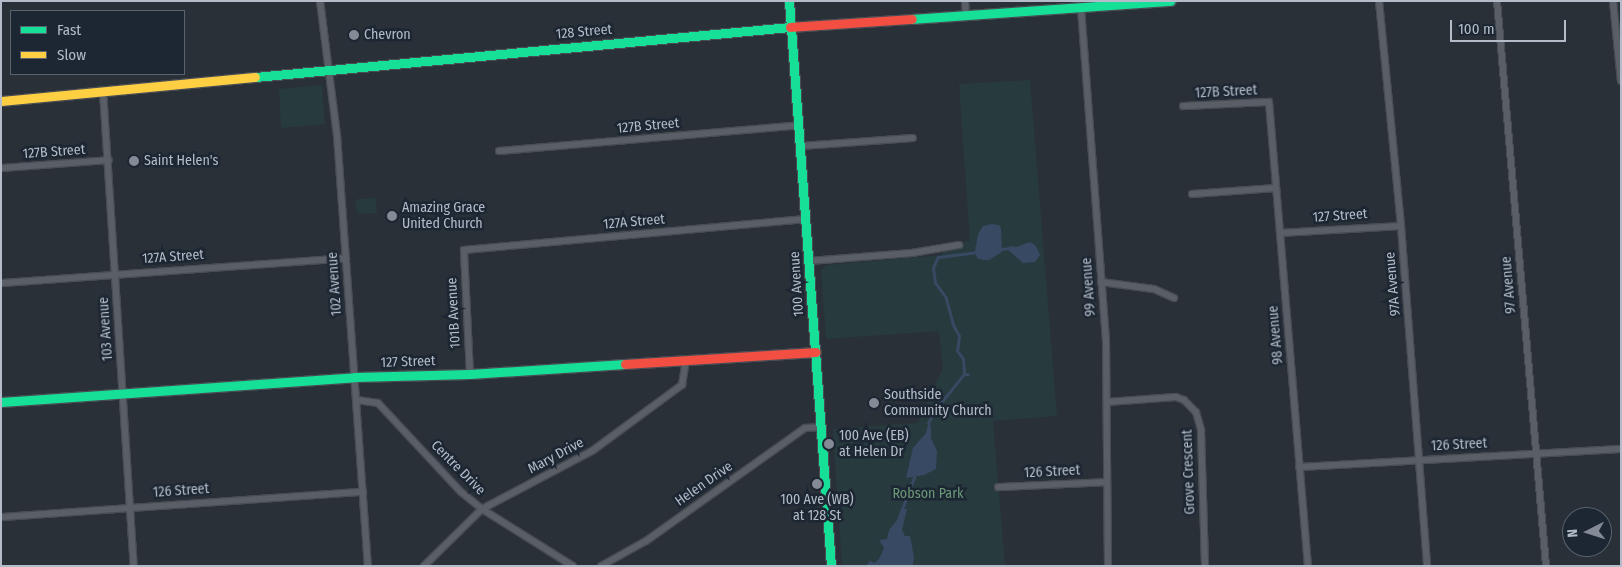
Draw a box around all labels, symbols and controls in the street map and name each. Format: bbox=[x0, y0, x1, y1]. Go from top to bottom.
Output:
legend bbox=[10, 10, 185, 75]
scale bar bbox=[1452, 10, 1568, 42]
text: 100 m bbox=[1458, 20, 1495, 38]
text: Fast bbox=[57, 21, 81, 39]
street label: 128 Street bbox=[555, 21, 613, 43]
place label: Chevron bbox=[364, 27, 411, 43]
marker: Chevron bbox=[348, 29, 360, 41]
text: Slow bbox=[57, 46, 86, 64]
street label: 127B Street bbox=[1194, 82, 1258, 102]
street label: 127B Street bbox=[616, 115, 680, 137]
street label: 127B Street bbox=[22, 141, 86, 163]
place label: Saint Helen's bbox=[144, 153, 218, 169]
marker: Saint Helen's bbox=[128, 155, 140, 167]
place label: Amazing Grace United Church bbox=[402, 200, 485, 232]
street label: 127 Street bbox=[1312, 206, 1368, 226]
marker: Amazing Grace United Church bbox=[386, 210, 398, 222]
street label: 127A Street bbox=[602, 211, 666, 233]
street label: 127A Street bbox=[142, 246, 204, 268]
street label: 102 Avenue bbox=[324, 251, 346, 317]
street label: 100 Avenue bbox=[786, 251, 808, 317]
street label: 97A Avenue bbox=[1382, 251, 1404, 317]
street label: 97 Avenue bbox=[1498, 256, 1520, 314]
street label: 99 Avenue bbox=[1079, 257, 1099, 317]
street label: 101B Avenue bbox=[444, 277, 464, 349]
street label: 103 Avenue bbox=[95, 296, 117, 362]
street label: 98 Avenue bbox=[1265, 305, 1287, 365]
street label: 127 Street bbox=[380, 353, 436, 371]
place label: Southside Community Church bbox=[884, 387, 992, 420]
marker: Southside Community Church bbox=[868, 397, 880, 409]
place label: 100 Ave (EB) at Helen Dr bbox=[839, 428, 909, 461]
street label: Grove Crescent bbox=[1179, 429, 1199, 515]
street label: Mary Drive bbox=[525, 434, 587, 478]
street label: 126 Street bbox=[1430, 435, 1488, 455]
street label: Centre Drive bbox=[427, 437, 489, 499]
marker: 100 Ave (EB) at Helen Dr bbox=[823, 438, 835, 450]
street label: Helen Drive bbox=[672, 458, 736, 510]
street label: 126 Street bbox=[1023, 462, 1081, 482]
marker: 100 Ave (WB) at 128 St bbox=[811, 478, 823, 490]
street label: 126 Street bbox=[152, 481, 210, 501]
park label: Robson Park bbox=[892, 486, 964, 502]
place label: 100 Ave (WB) at 128 St bbox=[780, 492, 854, 524]
north arrow bbox=[1562, 507, 1612, 557]
text: N bbox=[1564, 528, 1581, 538]

